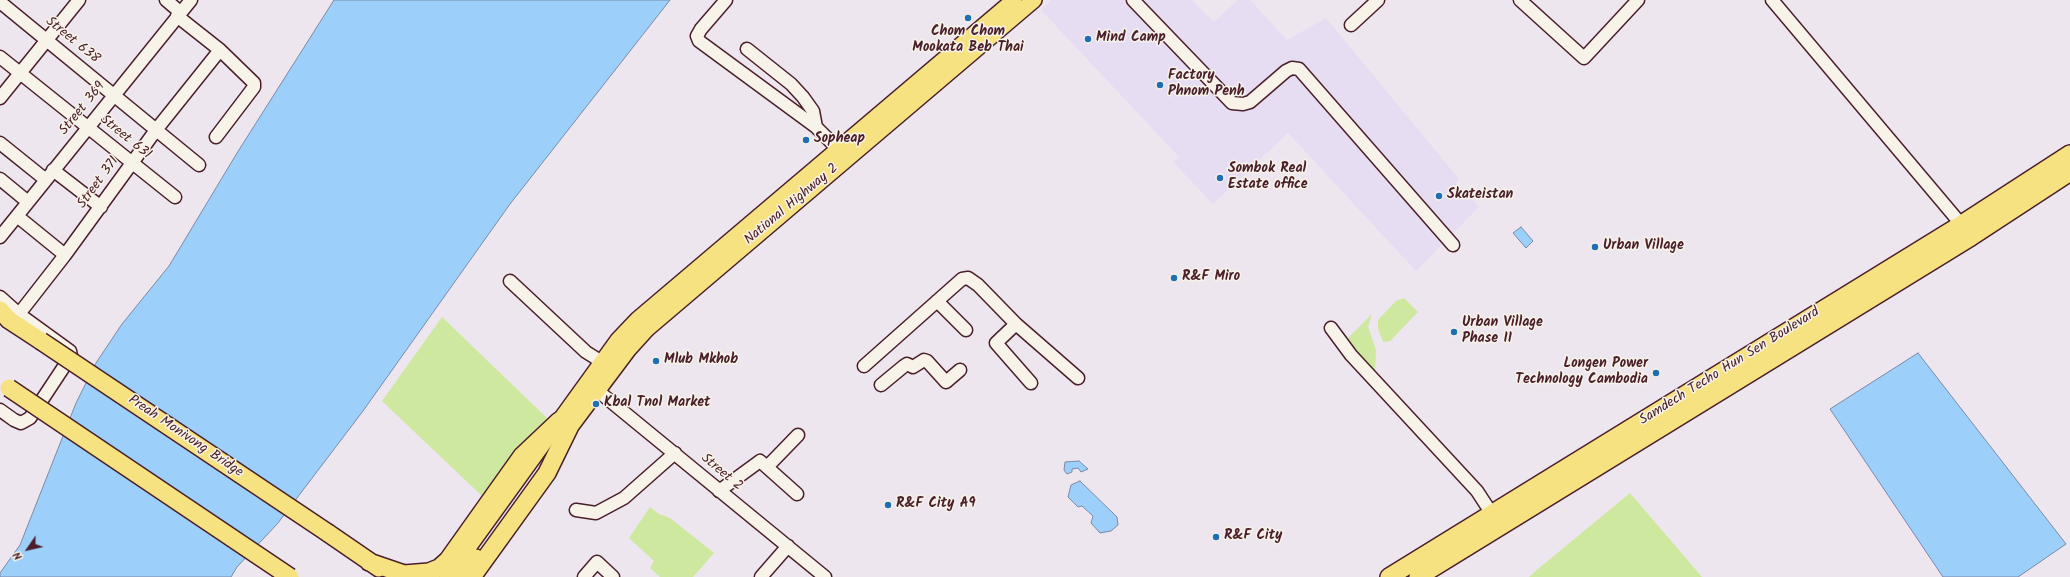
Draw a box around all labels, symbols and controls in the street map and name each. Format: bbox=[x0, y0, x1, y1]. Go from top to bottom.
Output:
marker: Chom Chom Mookata Beb Thai bbox=[963, 13, 973, 23]
street label: Street 638 bbox=[41, 14, 103, 68]
place label: Chom Chom Mookata Beb Thai bbox=[912, 25, 1024, 58]
place label: Mind Camp bbox=[1096, 31, 1166, 47]
marker: Mind Camp bbox=[1083, 34, 1093, 44]
place label: Factory Phnom Penh bbox=[1168, 69, 1245, 102]
street label: Street 369 bbox=[56, 79, 110, 139]
marker: Factory Phnom Penh bbox=[1155, 80, 1165, 90]
street label: Street 631 bbox=[96, 112, 154, 164]
place label: Sopheap bbox=[814, 132, 865, 148]
marker: Sopheap bbox=[801, 135, 811, 145]
street label: Street 371 bbox=[75, 154, 123, 212]
street label: National Highway 2 bbox=[742, 161, 842, 249]
place label: Sombok Real Estate office bbox=[1228, 162, 1308, 194]
marker: Sombok Real Estate office bbox=[1215, 173, 1225, 183]
place label: Skateistan bbox=[1447, 188, 1513, 204]
marker: Skateistan bbox=[1434, 191, 1444, 201]
place label: Urban Village bbox=[1603, 239, 1684, 255]
marker: Urban Village bbox=[1590, 242, 1600, 252]
place label: R&F Miro bbox=[1182, 270, 1240, 286]
marker: R&F Miro bbox=[1169, 273, 1179, 283]
street label: Samdech Techo Hun Sen Boulevard bbox=[1637, 304, 1823, 430]
place label: Urban Village Phase II bbox=[1462, 316, 1543, 348]
marker: Urban Village Phase II bbox=[1449, 327, 1459, 337]
place label: Mlub Mkhob bbox=[664, 353, 738, 369]
marker: Mlub Mkhob bbox=[651, 356, 661, 366]
place label: Longen Power Technology Cambodia bbox=[1515, 357, 1648, 390]
marker: Longen Power Technology Cambodia bbox=[1651, 368, 1661, 378]
street label: Preah Monivong Bridge bbox=[124, 392, 246, 482]
place label: Kbal Tnol Market bbox=[604, 396, 710, 412]
marker: Kbal Tnol Market bbox=[591, 399, 601, 409]
street label: Street 2 bbox=[697, 451, 745, 495]
place label: R&F City A9 bbox=[896, 497, 976, 513]
marker: R&F City A9 bbox=[883, 500, 893, 510]
north arrow bbox=[8, 529, 48, 569]
place label: R&F City bbox=[1224, 529, 1282, 545]
marker: R&F City bbox=[1211, 532, 1221, 542]
text: N bbox=[9, 548, 27, 564]

